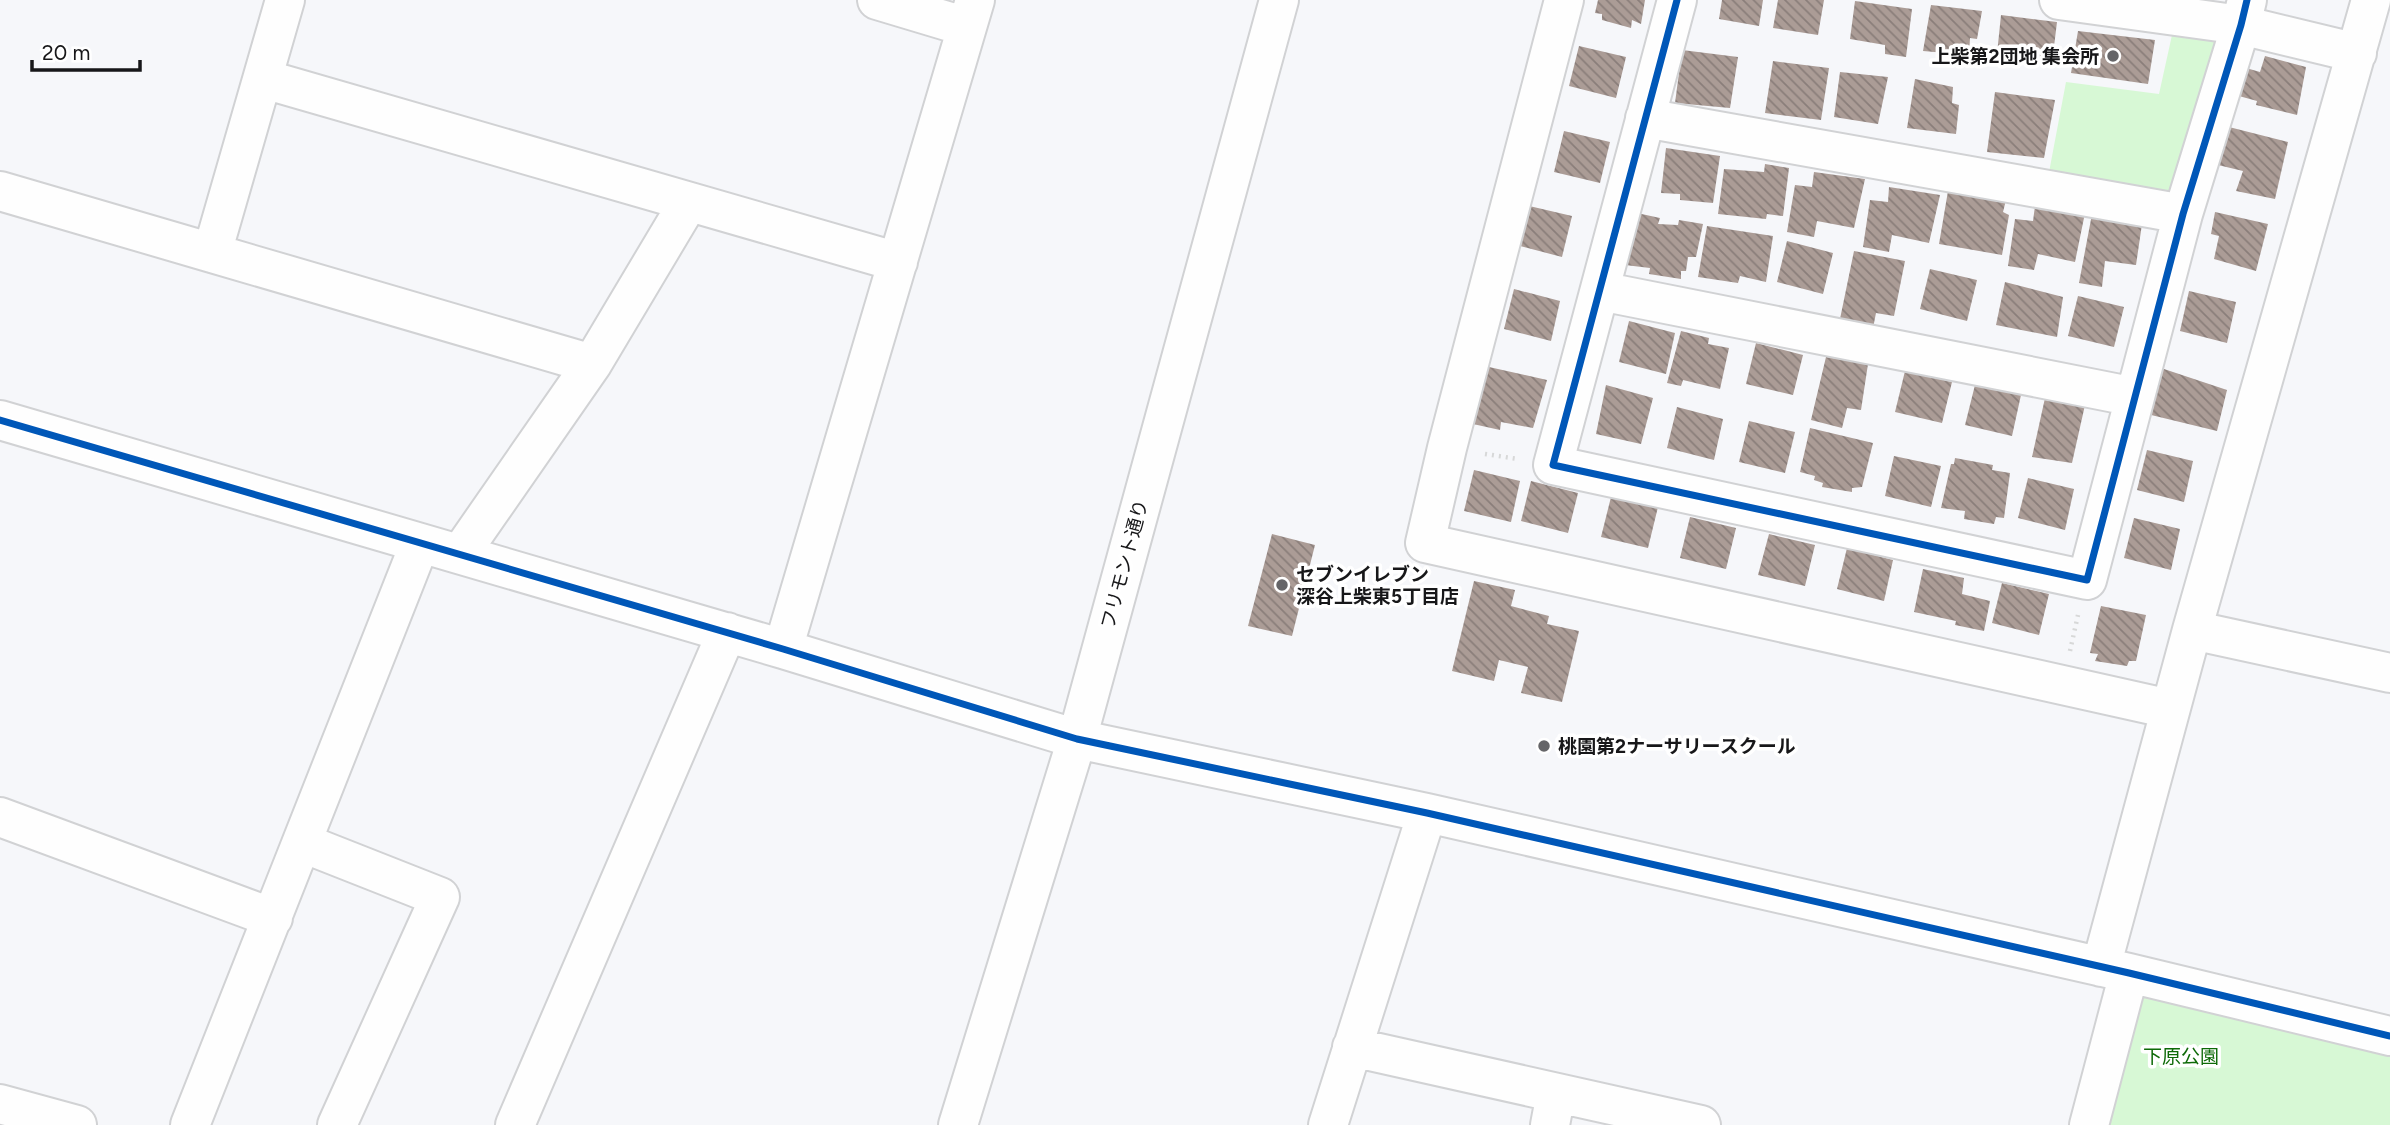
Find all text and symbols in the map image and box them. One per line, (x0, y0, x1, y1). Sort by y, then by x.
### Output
scale bar (32, 28, 140, 72)
text: 20 m (42, 40, 90, 65)
place label: 上柴第2団地 集会所 (1931, 45, 2099, 68)
marker: 上柴第2団地 集会所 (2105, 48, 2121, 64)
street label: フリモント通り (1096, 497, 1153, 631)
place label: セブンイレブン 深谷上柴東5丁目店 (1296, 563, 1459, 608)
marker: セブンイレブン 深谷上柴東5丁目店 (1274, 577, 1290, 593)
place label: 桃園第2ナーサリースクール (1558, 735, 1796, 758)
marker: 桃園第2ナーサリースクール (1536, 738, 1552, 754)
park label: 下原公園 (2143, 1045, 2219, 1068)

